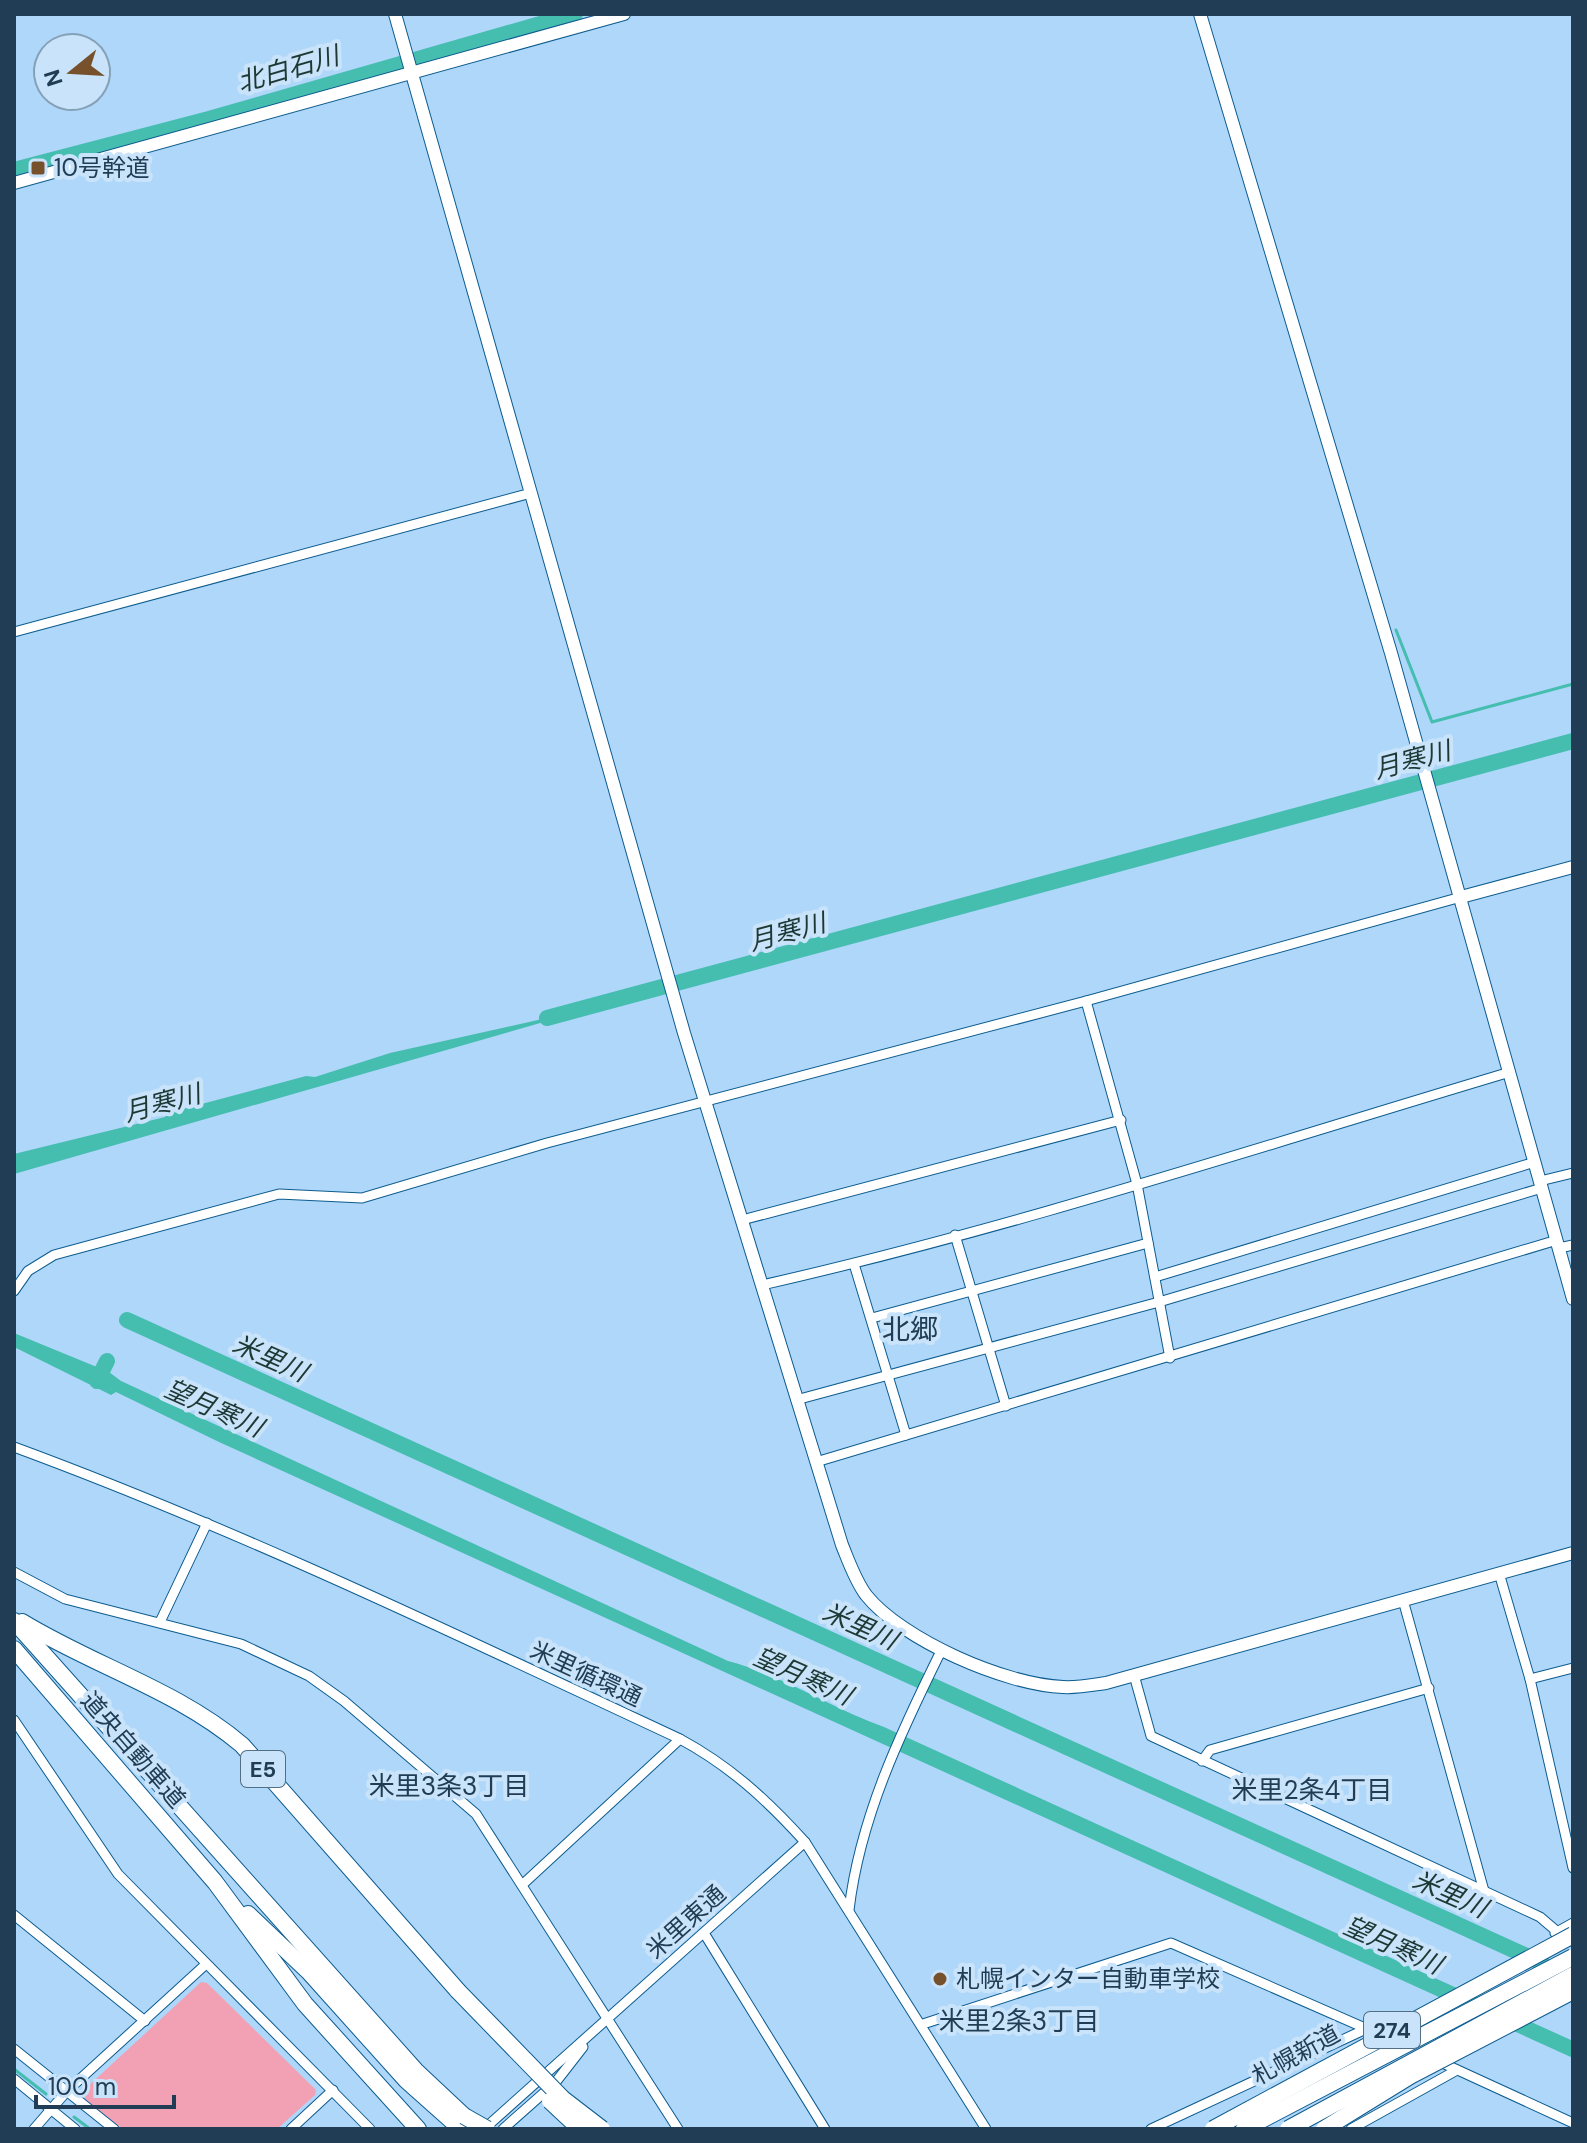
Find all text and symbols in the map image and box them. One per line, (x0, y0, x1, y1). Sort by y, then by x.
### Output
north arrow (32, 32, 112, 112)
water label: 北白石川 (233, 38, 346, 100)
text: N (37, 66, 70, 90)
place label: 10号幹道 (54, 152, 150, 183)
marker: 10号幹道 (29, 159, 47, 177)
water label: 月寒川 (1370, 733, 1457, 787)
water label: 月寒川 (745, 905, 832, 959)
water label: 月寒川 (120, 1076, 207, 1130)
district label: 北郷 (882, 1311, 938, 1348)
water label: 米里川 (227, 1327, 315, 1391)
water label: 望月寒川 (160, 1371, 271, 1446)
water label: 米里川 (817, 1595, 905, 1659)
street label: 米里循環通 (525, 1634, 647, 1713)
water label: 望月寒川 (749, 1639, 860, 1714)
street label: 道央自動車道 (74, 1685, 192, 1814)
road number: E5 (241, 1751, 285, 1787)
district label: 米里3条3丁目 (369, 1769, 529, 1803)
district label: 米里2条4丁目 (1232, 1773, 1392, 1807)
water label: 米里川 (1407, 1863, 1495, 1927)
street label: 米里東通 (640, 1878, 732, 1965)
water label: 望月寒川 (1339, 1908, 1450, 1983)
place label: 札幌インター自動車学校 (956, 1963, 1220, 1994)
marker: 札幌インター自動車学校 (931, 1970, 949, 1988)
district label: 米里2条3丁目 (939, 2004, 1099, 2038)
road number: 274 (1364, 2012, 1420, 2048)
street label: 札幌新道 (1246, 2018, 1345, 2091)
scale bar (36, 2059, 174, 2109)
text: 100 m (48, 2071, 116, 2102)

